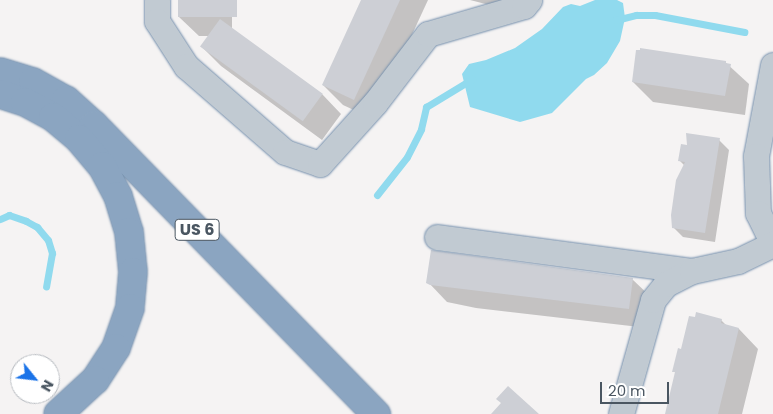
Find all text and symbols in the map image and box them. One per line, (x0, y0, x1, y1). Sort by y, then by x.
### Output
road number: US 6 (174, 216, 220, 244)
north arrow (10, 354, 60, 404)
scale bar (603, 372, 672, 404)
text: N (36, 376, 59, 395)
text: 20 m (608, 380, 646, 401)

